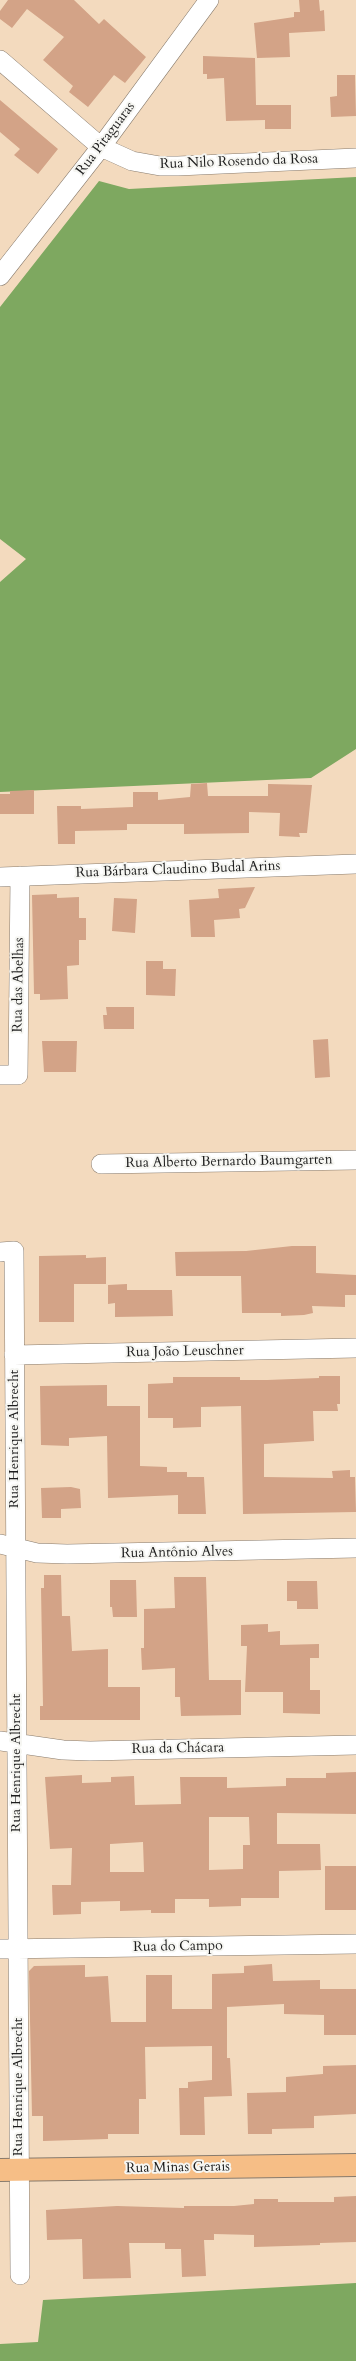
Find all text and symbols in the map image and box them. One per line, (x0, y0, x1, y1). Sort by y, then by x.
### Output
street label: Rua Pitaguaras (73, 99, 139, 179)
street label: Rua Nilo Rosendo da Rosa (160, 151, 318, 173)
street label: Rua Bárbara Claudino Budal Arins (75, 858, 281, 882)
street label: Rua das Abelhas (10, 937, 28, 1033)
street label: Rua Alberto Bernardo Baumgarten (125, 1152, 333, 1172)
street label: Rua João Leuschner (126, 1343, 244, 1361)
street label: Rua Henrique Albrecht (7, 1370, 23, 1508)
street label: Rua Antônio Alves (121, 1544, 233, 1562)
street label: Rua Henrique Albrecht (9, 1694, 25, 1832)
street label: Rua da Chácara (132, 1740, 224, 1758)
street label: Rua do Campo (133, 1938, 223, 1956)
street label: Rua Henrique Albrecht (11, 2018, 27, 2156)
street label: Rua Minas Gerais (126, 2159, 230, 2177)

